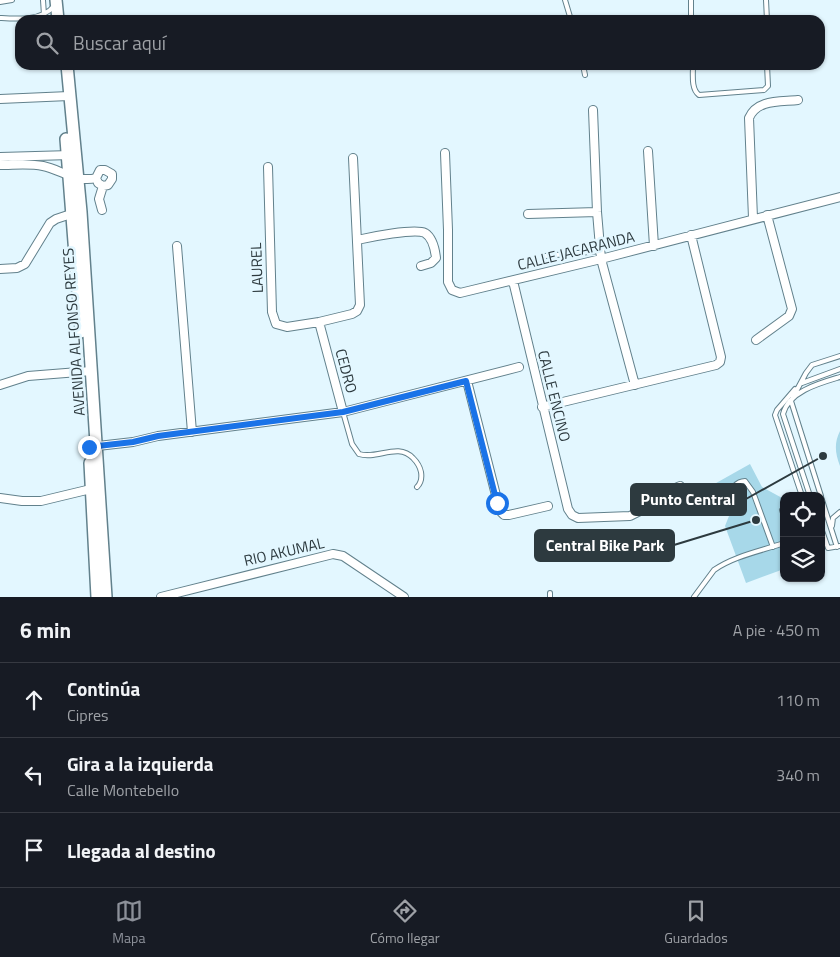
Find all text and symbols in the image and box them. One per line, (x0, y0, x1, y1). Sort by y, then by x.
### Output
search box (15, 15, 825, 70)
text: Buscar aquí (73, 28, 166, 57)
icon: search (33, 29, 61, 57)
street label: CALLE JACARANDA (515, 225, 637, 276)
street label: LAUREL (244, 242, 269, 294)
street label: AVENIDA ALFONSO REYES (56, 247, 91, 417)
street label: CEDRO (330, 346, 363, 396)
street label: CALLE ENCINO (532, 348, 577, 444)
route end (78, 436, 101, 459)
callout: Punto Central (631, 484, 746, 515)
text: Punto Central (641, 487, 735, 511)
route start (486, 492, 509, 515)
map controls (780, 492, 825, 582)
button: locate (780, 492, 825, 537)
callout: Central Bike Park (535, 530, 674, 561)
street label: RIO AKUMAL (241, 531, 326, 572)
text: Central Bike Park (546, 533, 665, 557)
button: layers (780, 537, 825, 582)
text: 6 min (20, 614, 71, 646)
text: A pie · 450 m (733, 618, 820, 642)
text: Continúa (67, 674, 140, 703)
icon: ahead (20, 686, 48, 714)
text: 110 m (776, 688, 820, 712)
text: Cipres (67, 703, 109, 727)
text: Gira a la izquierda (67, 749, 214, 778)
icon: left (20, 761, 48, 789)
text: 340 m (776, 763, 820, 787)
text: Calle Montebello (67, 778, 179, 802)
icon: arrive (20, 836, 48, 864)
text: Llegada al destino (67, 836, 216, 865)
tab: Mapa (112, 897, 145, 948)
tab: Cómo llegar (370, 897, 440, 948)
tab: Guardados (664, 897, 728, 948)

